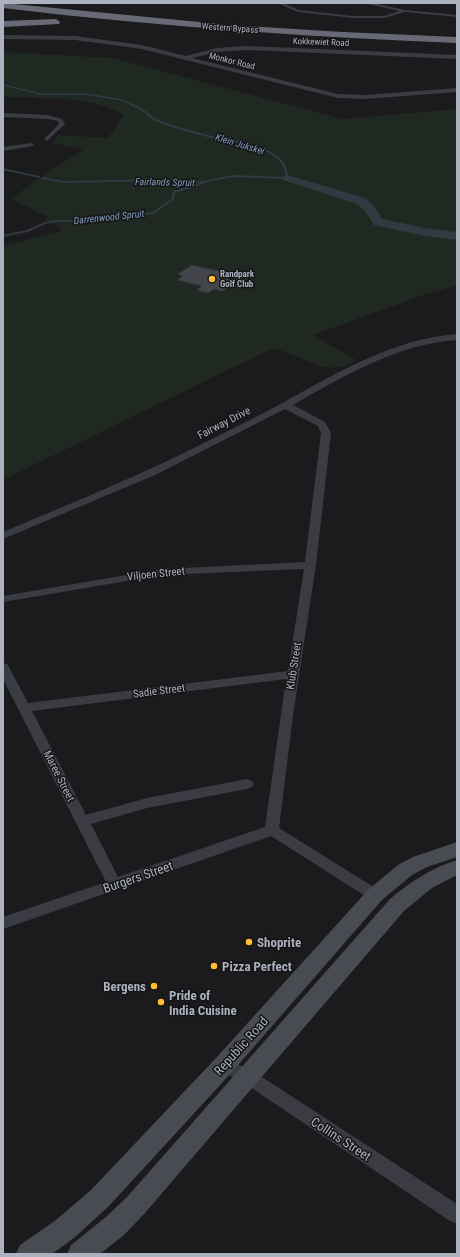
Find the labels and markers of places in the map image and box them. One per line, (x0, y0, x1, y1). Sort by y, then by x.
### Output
place label: Randpark Golf Club (220, 269, 255, 289)
marker: Randpark Golf Club (207, 274, 217, 284)
place label: Shoprite (257, 935, 301, 950)
marker: Shoprite (244, 937, 254, 947)
place label: Pizza Perfect (222, 959, 292, 974)
marker: Pizza Perfect (209, 961, 219, 971)
place label: Bergens (103, 979, 146, 994)
marker: Bergens (149, 981, 159, 991)
place label: Pride of India Cuisine (169, 988, 237, 1018)
marker: Pride of India Cuisine (156, 997, 166, 1007)

